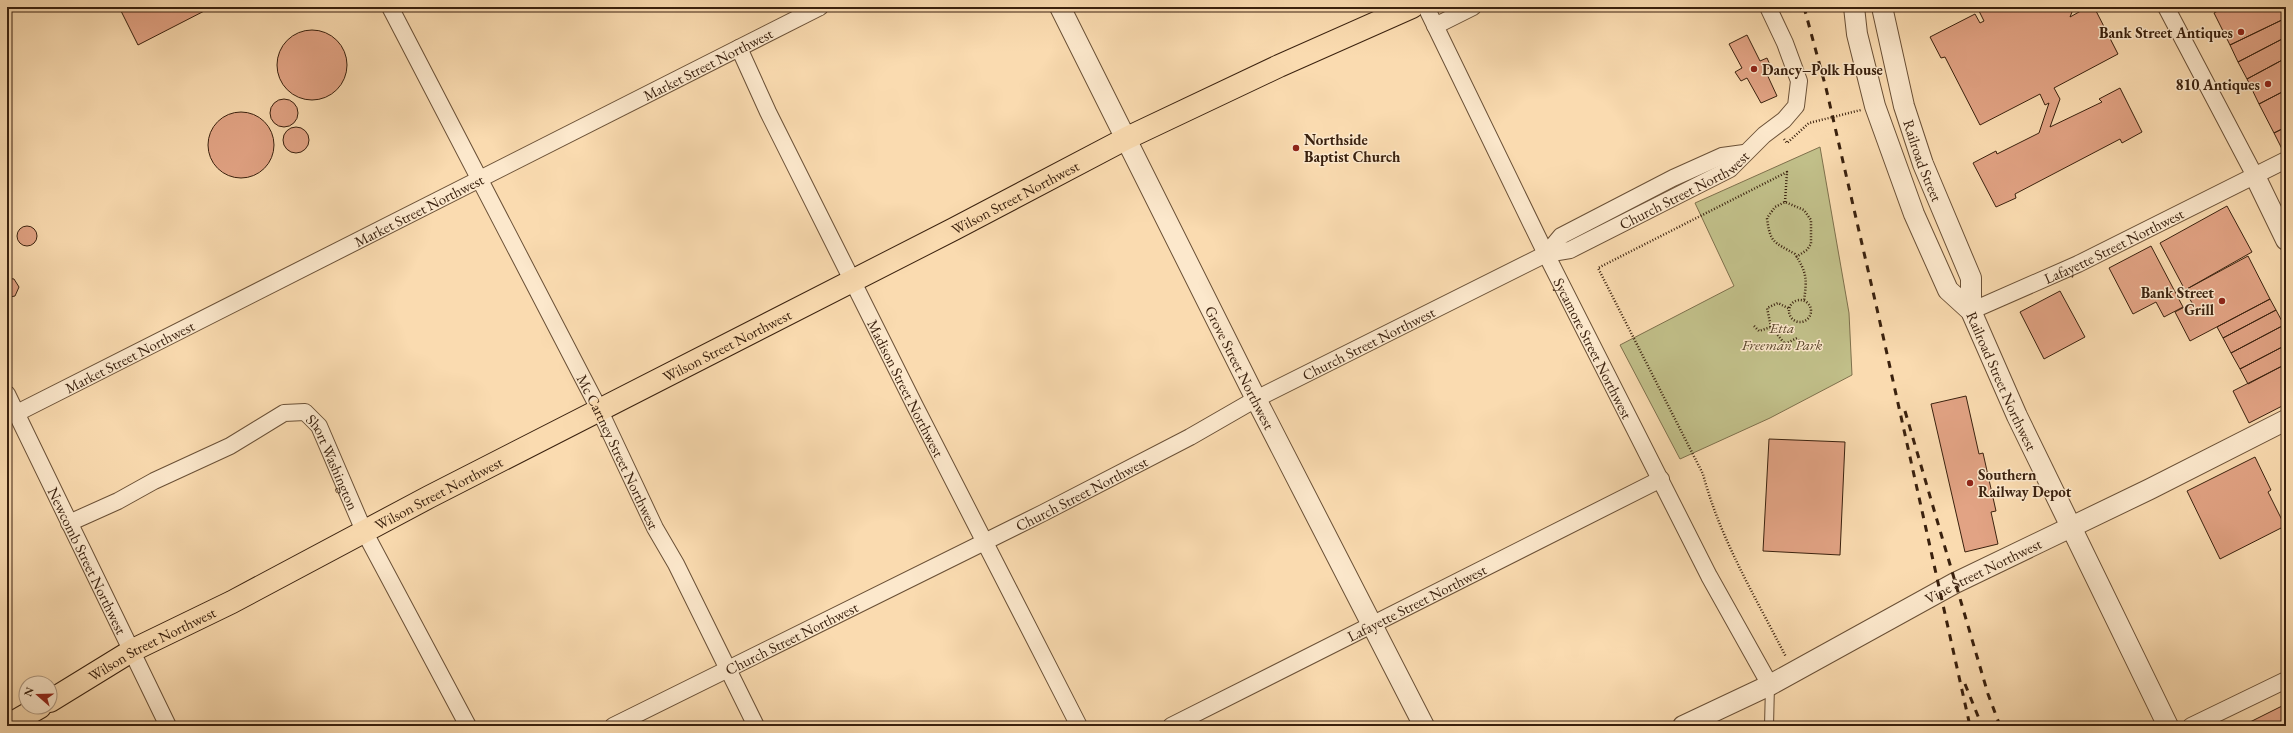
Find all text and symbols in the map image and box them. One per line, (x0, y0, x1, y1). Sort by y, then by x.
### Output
street label: Market Street Northwest (640, 23, 776, 104)
place label: Bank Street Antiques (2099, 23, 2233, 42)
marker: Bank Street Antiques (2236, 27, 2246, 37)
place label: Dancy–Polk House (1762, 60, 1883, 79)
marker: Dancy–Polk House (1749, 64, 1759, 74)
place label: 810 Antiques (2176, 75, 2260, 94)
marker: 810 Antiques (2263, 79, 2273, 89)
street label: Railroad Street (1900, 117, 1947, 204)
place label: Northside Baptist Church (1304, 130, 1401, 166)
marker: Northside Baptist Church (1291, 143, 1301, 153)
street label: Church Street Northwest (1616, 146, 1753, 233)
street label: Wilson Street Northwest (948, 155, 1082, 238)
street label: Market Street Northwest (351, 169, 487, 251)
street label: Lafayette Street Northwest (2041, 203, 2187, 287)
street label: Sycamore Street Northwest (1550, 274, 1637, 422)
place label: Bank Street Grill (2141, 283, 2215, 319)
marker: Bank Street Grill (2217, 296, 2227, 306)
street label: Grove Street Northwest (1201, 302, 1280, 433)
street label: Church Street Northwest (1299, 302, 1438, 384)
street label: Wilson Street Northwest (659, 304, 794, 386)
street label: Railroad Street Northwest (1963, 308, 2042, 454)
street label: Market Street Northwest (62, 315, 198, 397)
street label: Madison Street Northwest (864, 316, 949, 460)
park label: Etta Freeman Park (1741, 318, 1823, 354)
street label: Mc Cartney Street Northwest (573, 371, 664, 533)
street label: Short Washington (303, 410, 363, 513)
street label: Wilson Street Northwest (371, 451, 506, 534)
street label: Church Street Northwest (1012, 451, 1151, 535)
place label: Southern Railway Depot (1978, 465, 2072, 501)
marker: Southern Railway Depot (1965, 478, 1975, 488)
street label: Newcomb Street Northwest (44, 484, 132, 637)
street label: Vine Street Northwest (1921, 533, 2045, 607)
street label: Lafayette Street Northwest (1344, 559, 1489, 645)
street label: Church Street Northwest (722, 597, 861, 679)
street label: Wilson Street Northwest (84, 602, 219, 685)
north arrow (18, 675, 58, 715)
text: N (21, 685, 37, 698)

